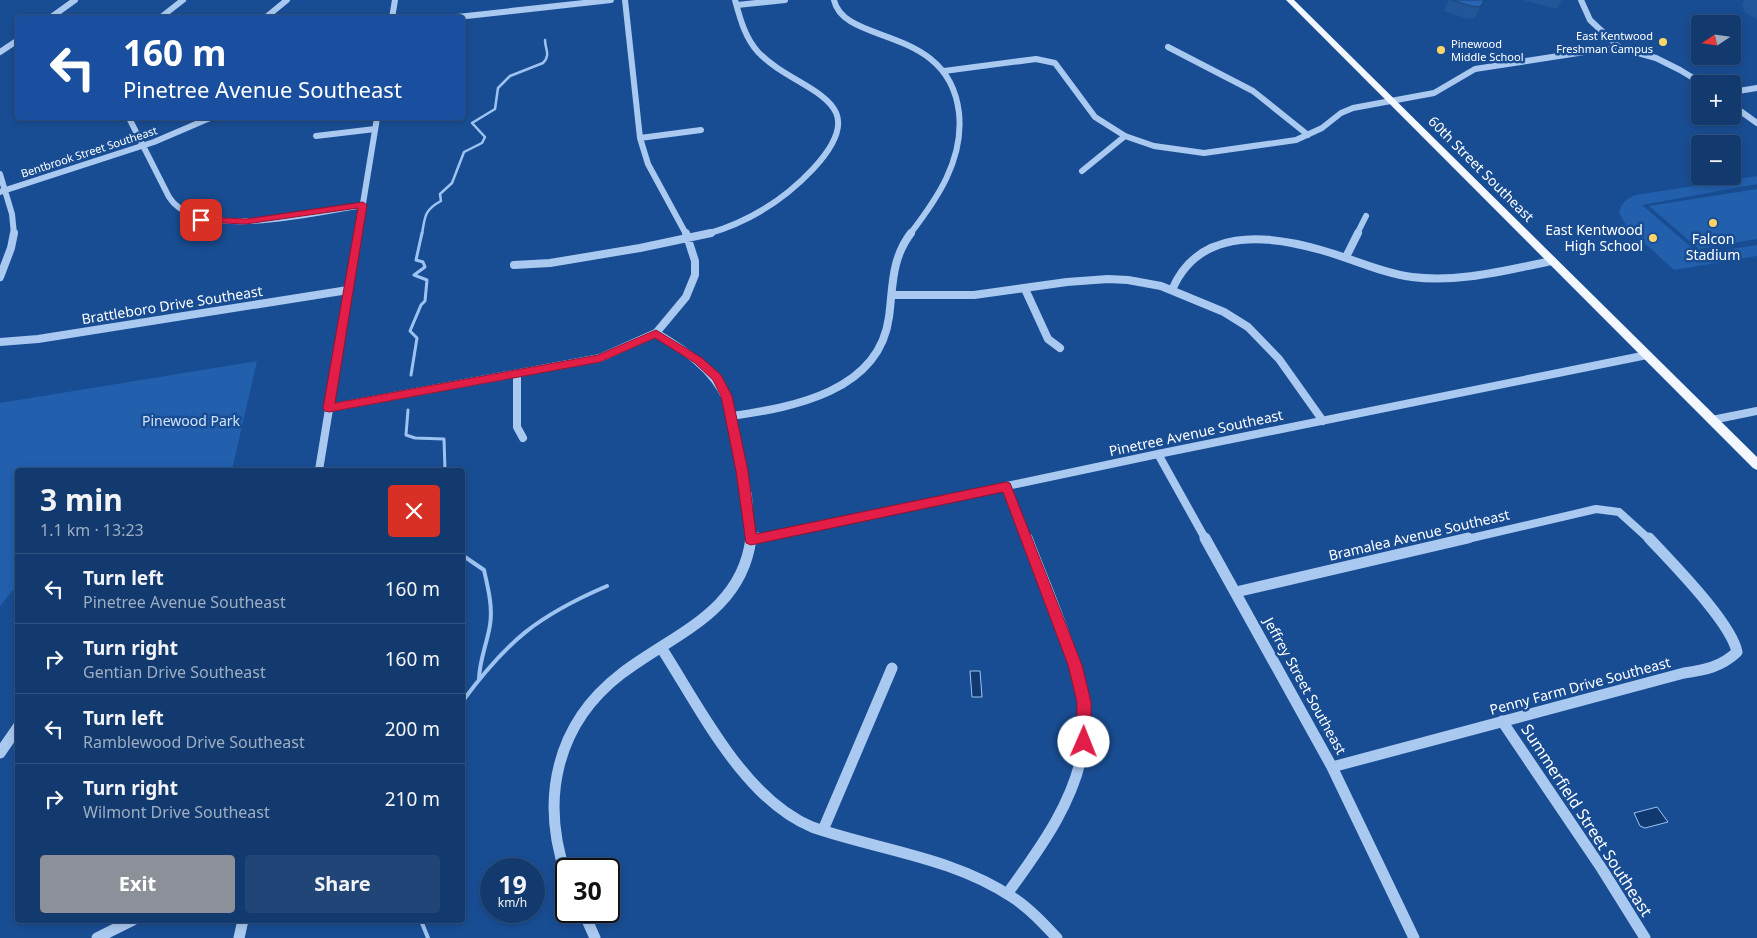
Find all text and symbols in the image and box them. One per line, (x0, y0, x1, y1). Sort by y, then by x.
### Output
north arrow (1691, 15, 1741, 65)
map controls (1691, 15, 1741, 185)
place label: East Kentwood Freshman Campus (1556, 28, 1653, 56)
text: 160 m (123, 29, 226, 76)
icon: left (40, 35, 105, 100)
place label: Pinewood Middle School (1451, 36, 1524, 64)
marker: East Kentwood Freshman Campus (1657, 36, 1669, 48)
marker: Pinewood Middle School (1435, 44, 1447, 56)
text: Pinetree Avenue Southeast (123, 74, 402, 104)
button: + (1691, 75, 1741, 125)
street label: 60th Street Southeast (1424, 112, 1538, 226)
street label: Bentbrook Street Southeast (19, 122, 159, 181)
button: − (1691, 135, 1741, 185)
pin (180, 199, 222, 241)
icon: arrive (187, 206, 215, 234)
marker: Falcon Stadium (1707, 217, 1719, 229)
place label: East Kentwood High School (1545, 220, 1643, 255)
place label: Falcon Stadium (1686, 229, 1740, 264)
marker: East Kentwood High School (1647, 232, 1659, 244)
street label: Brattleboro Drive Southeast (80, 281, 264, 328)
street label: Pinetree Avenue Southeast (1107, 405, 1285, 460)
park label: Pinewood Park (142, 411, 241, 430)
text: 3 min (40, 479, 123, 520)
button: close (388, 485, 440, 537)
street label: Bramalea Avenue Southeast (1327, 504, 1511, 565)
text: 1.1 km · 13:23 (40, 519, 144, 541)
text: Turn left (83, 565, 164, 591)
icon: left (40, 575, 68, 603)
text: 160 m (385, 576, 440, 602)
text: Pinetree Avenue Southeast (83, 591, 286, 613)
street label: Jeffrey Street Southeast (1259, 612, 1351, 758)
text: Turn right (83, 635, 178, 661)
icon: right (40, 645, 68, 673)
text: 160 m (385, 646, 440, 672)
street label: Penny Farm Drive Southeast (1487, 652, 1672, 719)
text: Gentian Drive Southeast (83, 661, 266, 683)
text: Turn left (83, 705, 164, 731)
icon: left (40, 715, 68, 743)
position arrow (1057, 715, 1109, 767)
text: 200 m (385, 716, 440, 742)
street label: Summerfield Street Southeast (1516, 720, 1658, 921)
text: Ramblewood Drive Southeast (83, 731, 305, 753)
text: Turn right (83, 775, 178, 801)
icon: right (40, 785, 68, 813)
text: 210 m (385, 786, 440, 812)
text: Wilmont Drive Southeast (83, 801, 270, 823)
button: Exit (40, 855, 235, 913)
button: Share (245, 855, 440, 913)
speed limit sign: 30 (555, 858, 620, 923)
text: 19 (498, 867, 527, 901)
text: km/h (498, 894, 527, 911)

